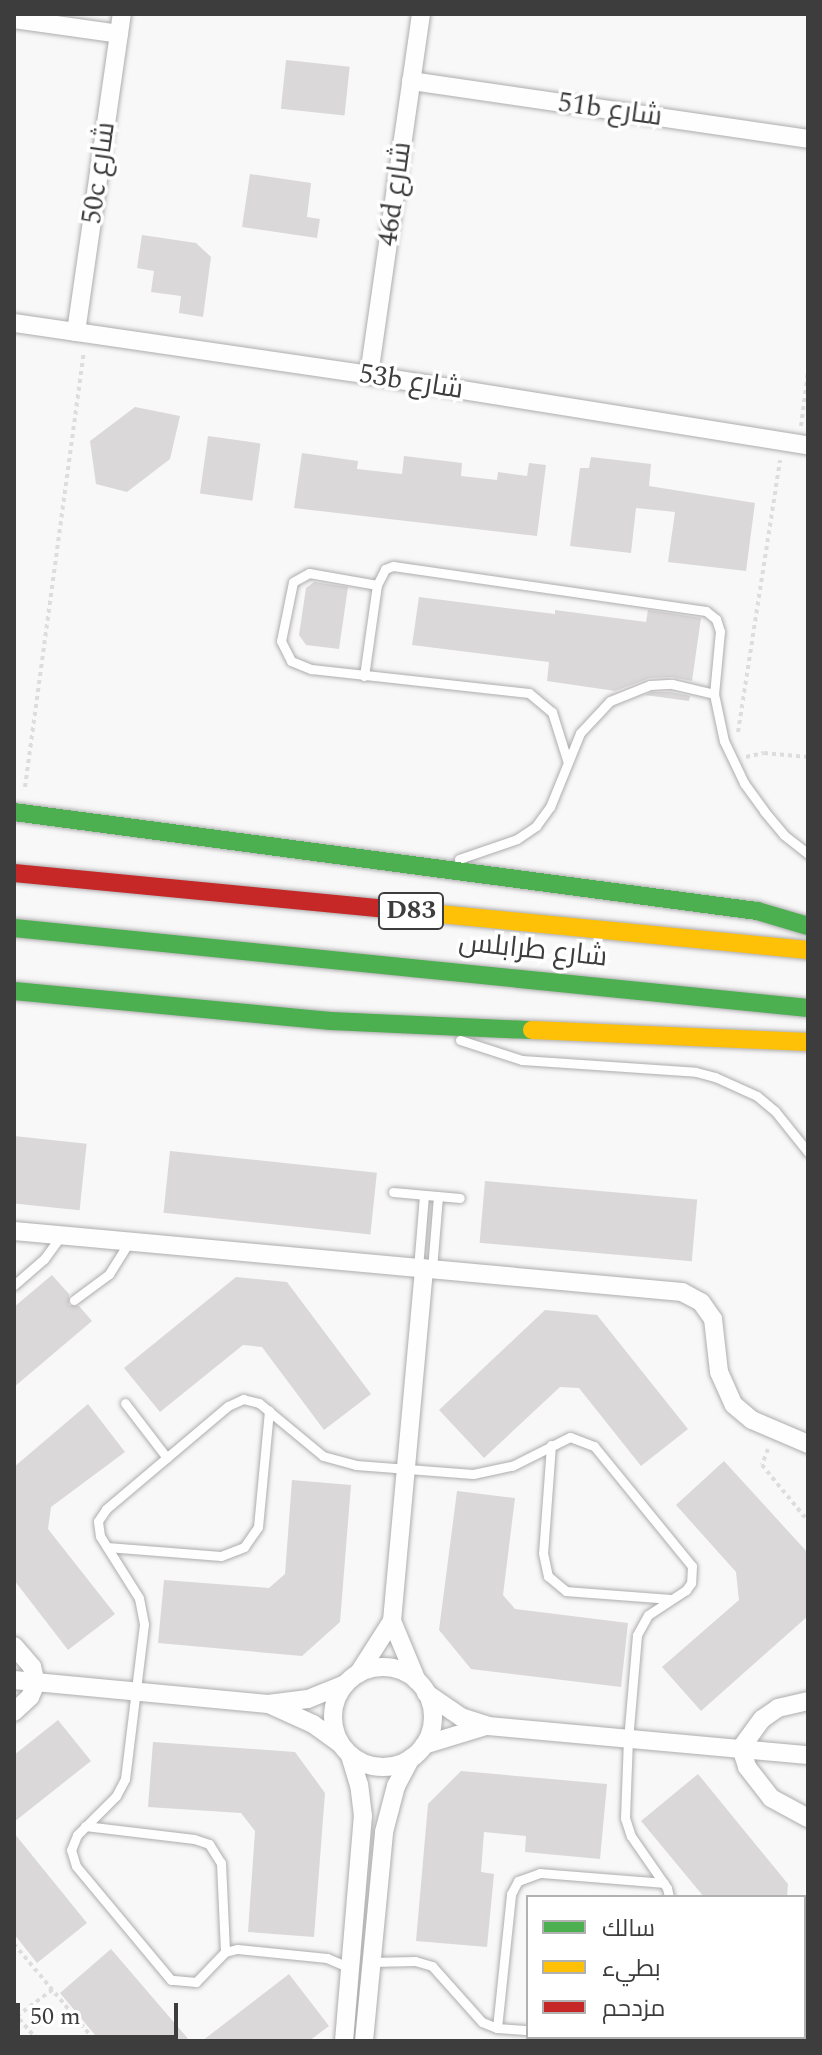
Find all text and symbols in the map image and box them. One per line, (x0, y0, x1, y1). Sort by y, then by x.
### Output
street label: 51b شارع (556, 86, 664, 134)
street label: 50c شارع (75, 120, 123, 226)
street label: 46d شارع (371, 140, 419, 248)
street label: 53b شارع (357, 357, 465, 407)
road number: D83 (377, 889, 445, 933)
street label: شارع طرابلس (457, 926, 609, 974)
legend (526, 1895, 806, 2039)
text: سالك (602, 1911, 655, 1947)
text: بطيء (602, 1951, 661, 1987)
scale bar (20, 1987, 182, 2037)
text: مزدحم (602, 1991, 665, 2027)
text: 50 m (30, 1999, 81, 2035)

